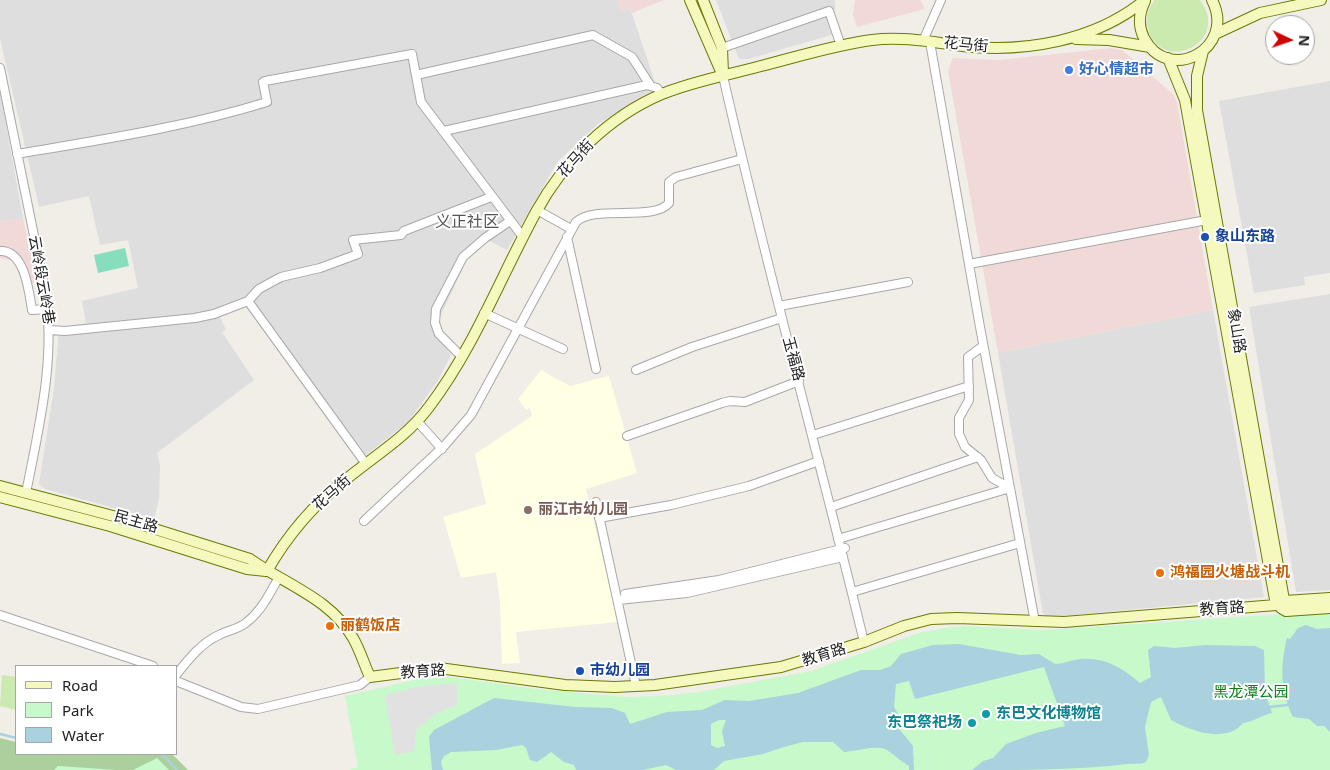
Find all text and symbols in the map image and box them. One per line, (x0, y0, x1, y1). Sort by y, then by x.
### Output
north arrow (1265, 15, 1315, 65)
street label: 花马街 (943, 34, 989, 56)
text: N (1295, 35, 1314, 47)
place label: 好心情超市 (1079, 61, 1154, 79)
marker: 好心情超市 (1063, 64, 1075, 76)
street label: 花马街 (554, 136, 598, 182)
district label: 义正社区 (435, 212, 499, 232)
place label: 象山东路 (1215, 228, 1275, 246)
marker: 象山东路 (1199, 231, 1211, 243)
street label: 云岭段云岭巷 (24, 234, 58, 326)
street label: 象山路 (1223, 307, 1249, 355)
street label: 玉福路 (778, 335, 808, 383)
street label: 花马街 (309, 471, 355, 515)
place label: 丽江市幼儿园 (538, 501, 628, 519)
marker: 丽江市幼儿园 (522, 504, 534, 516)
street label: 民主路 (112, 507, 160, 537)
place label: 鸿福园火塘战斗机 (1170, 564, 1290, 582)
marker: 鸿福园火塘战斗机 (1154, 567, 1166, 579)
street label: 教育路 (1199, 598, 1245, 620)
place label: 丽鹤饭店 (340, 617, 400, 635)
marker: 丽鹤饭店 (324, 620, 336, 632)
street label: 教育路 (800, 640, 848, 670)
street label: 教育路 (400, 661, 446, 683)
place label: 市幼儿园 (590, 662, 650, 680)
legend (15, 665, 178, 755)
marker: 市幼儿园 (574, 665, 586, 677)
text: Road (62, 675, 98, 695)
park label: 黑龙潭公园 (1214, 684, 1288, 702)
text: Park (62, 700, 94, 720)
place label: 东巴文化博物馆 (996, 705, 1101, 723)
marker: 东巴文化博物馆 (980, 708, 992, 720)
place label: 东巴祭祀场 (887, 714, 962, 732)
marker: 东巴祭祀场 (966, 717, 978, 729)
text: Water (62, 725, 104, 745)

